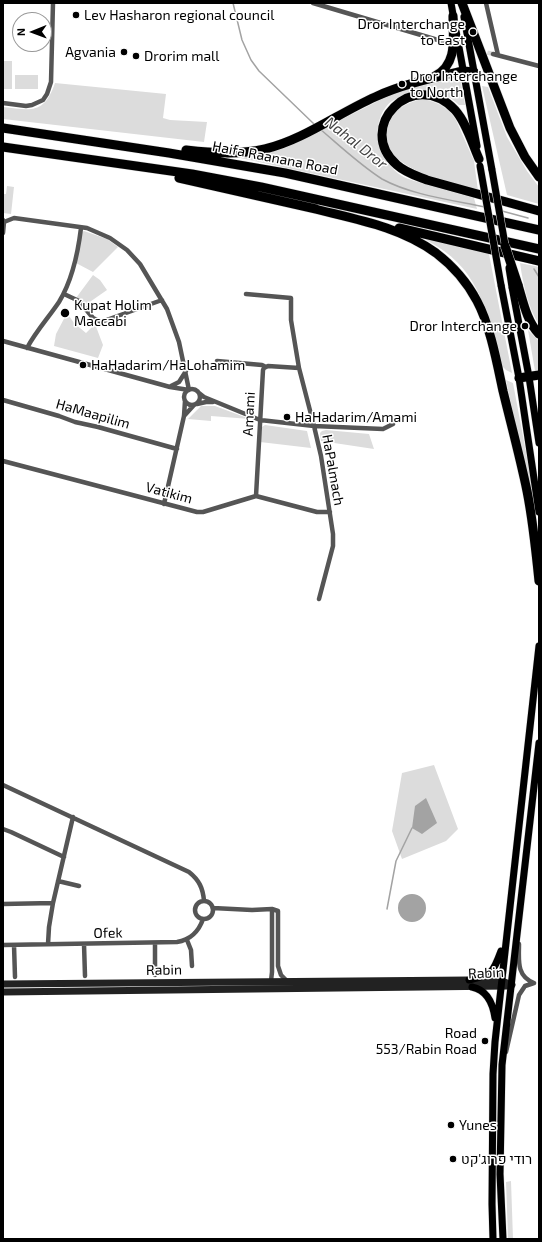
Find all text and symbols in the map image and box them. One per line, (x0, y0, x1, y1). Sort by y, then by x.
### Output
place label: Lev Hasharon regional council (84, 7, 274, 23)
marker: Lev Hasharon regional council (71, 10, 81, 20)
north arrow (12, 12, 52, 52)
place label: Dror Interchange to East (357, 16, 465, 48)
marker: Dror Interchange to East (468, 27, 478, 37)
text: N (14, 28, 27, 36)
place label: Agvania (65, 44, 116, 60)
marker: Agvania (119, 47, 129, 57)
place label: Drorim mall (144, 48, 219, 64)
marker: Drorim mall (131, 51, 141, 61)
place label: Dror Interchange to North (410, 68, 518, 100)
marker: Dror Interchange to North (397, 79, 407, 89)
water label: Nahal Dror (321, 113, 391, 173)
street label: Haifa Raanana Road (211, 138, 339, 178)
place label: Kupat Holim Maccabi (74, 297, 152, 330)
marker: Kupat Holim Maccabi (59, 307, 71, 319)
place label: Dror Interchange (409, 318, 517, 334)
marker: Dror Interchange (520, 321, 530, 331)
place label: HaHadarim/HaLohamim (91, 357, 245, 373)
marker: HaHadarim/HaLohamim (78, 360, 88, 370)
street label: Amami (239, 391, 259, 437)
street label: HaMaapilim (54, 395, 132, 433)
place label: HaHadarim/Amami (295, 409, 417, 425)
marker: HaHadarim/Amami (282, 412, 292, 422)
street label: HaPalmach (318, 433, 348, 507)
street label: Vatikim (144, 479, 194, 507)
street label: Ofek (93, 924, 123, 942)
street label: Rabin (146, 961, 182, 979)
street label: Rabin (468, 964, 504, 982)
place label: Road 553/Rabin Road (376, 1025, 477, 1058)
marker: Road 553/Rabin Road (480, 1036, 490, 1046)
place label: Yunes (459, 1117, 497, 1133)
marker: Yunes (446, 1120, 456, 1130)
place label: רודי פרוג'קט (461, 1151, 532, 1167)
marker: רודי פרוג'קט (448, 1154, 458, 1164)

